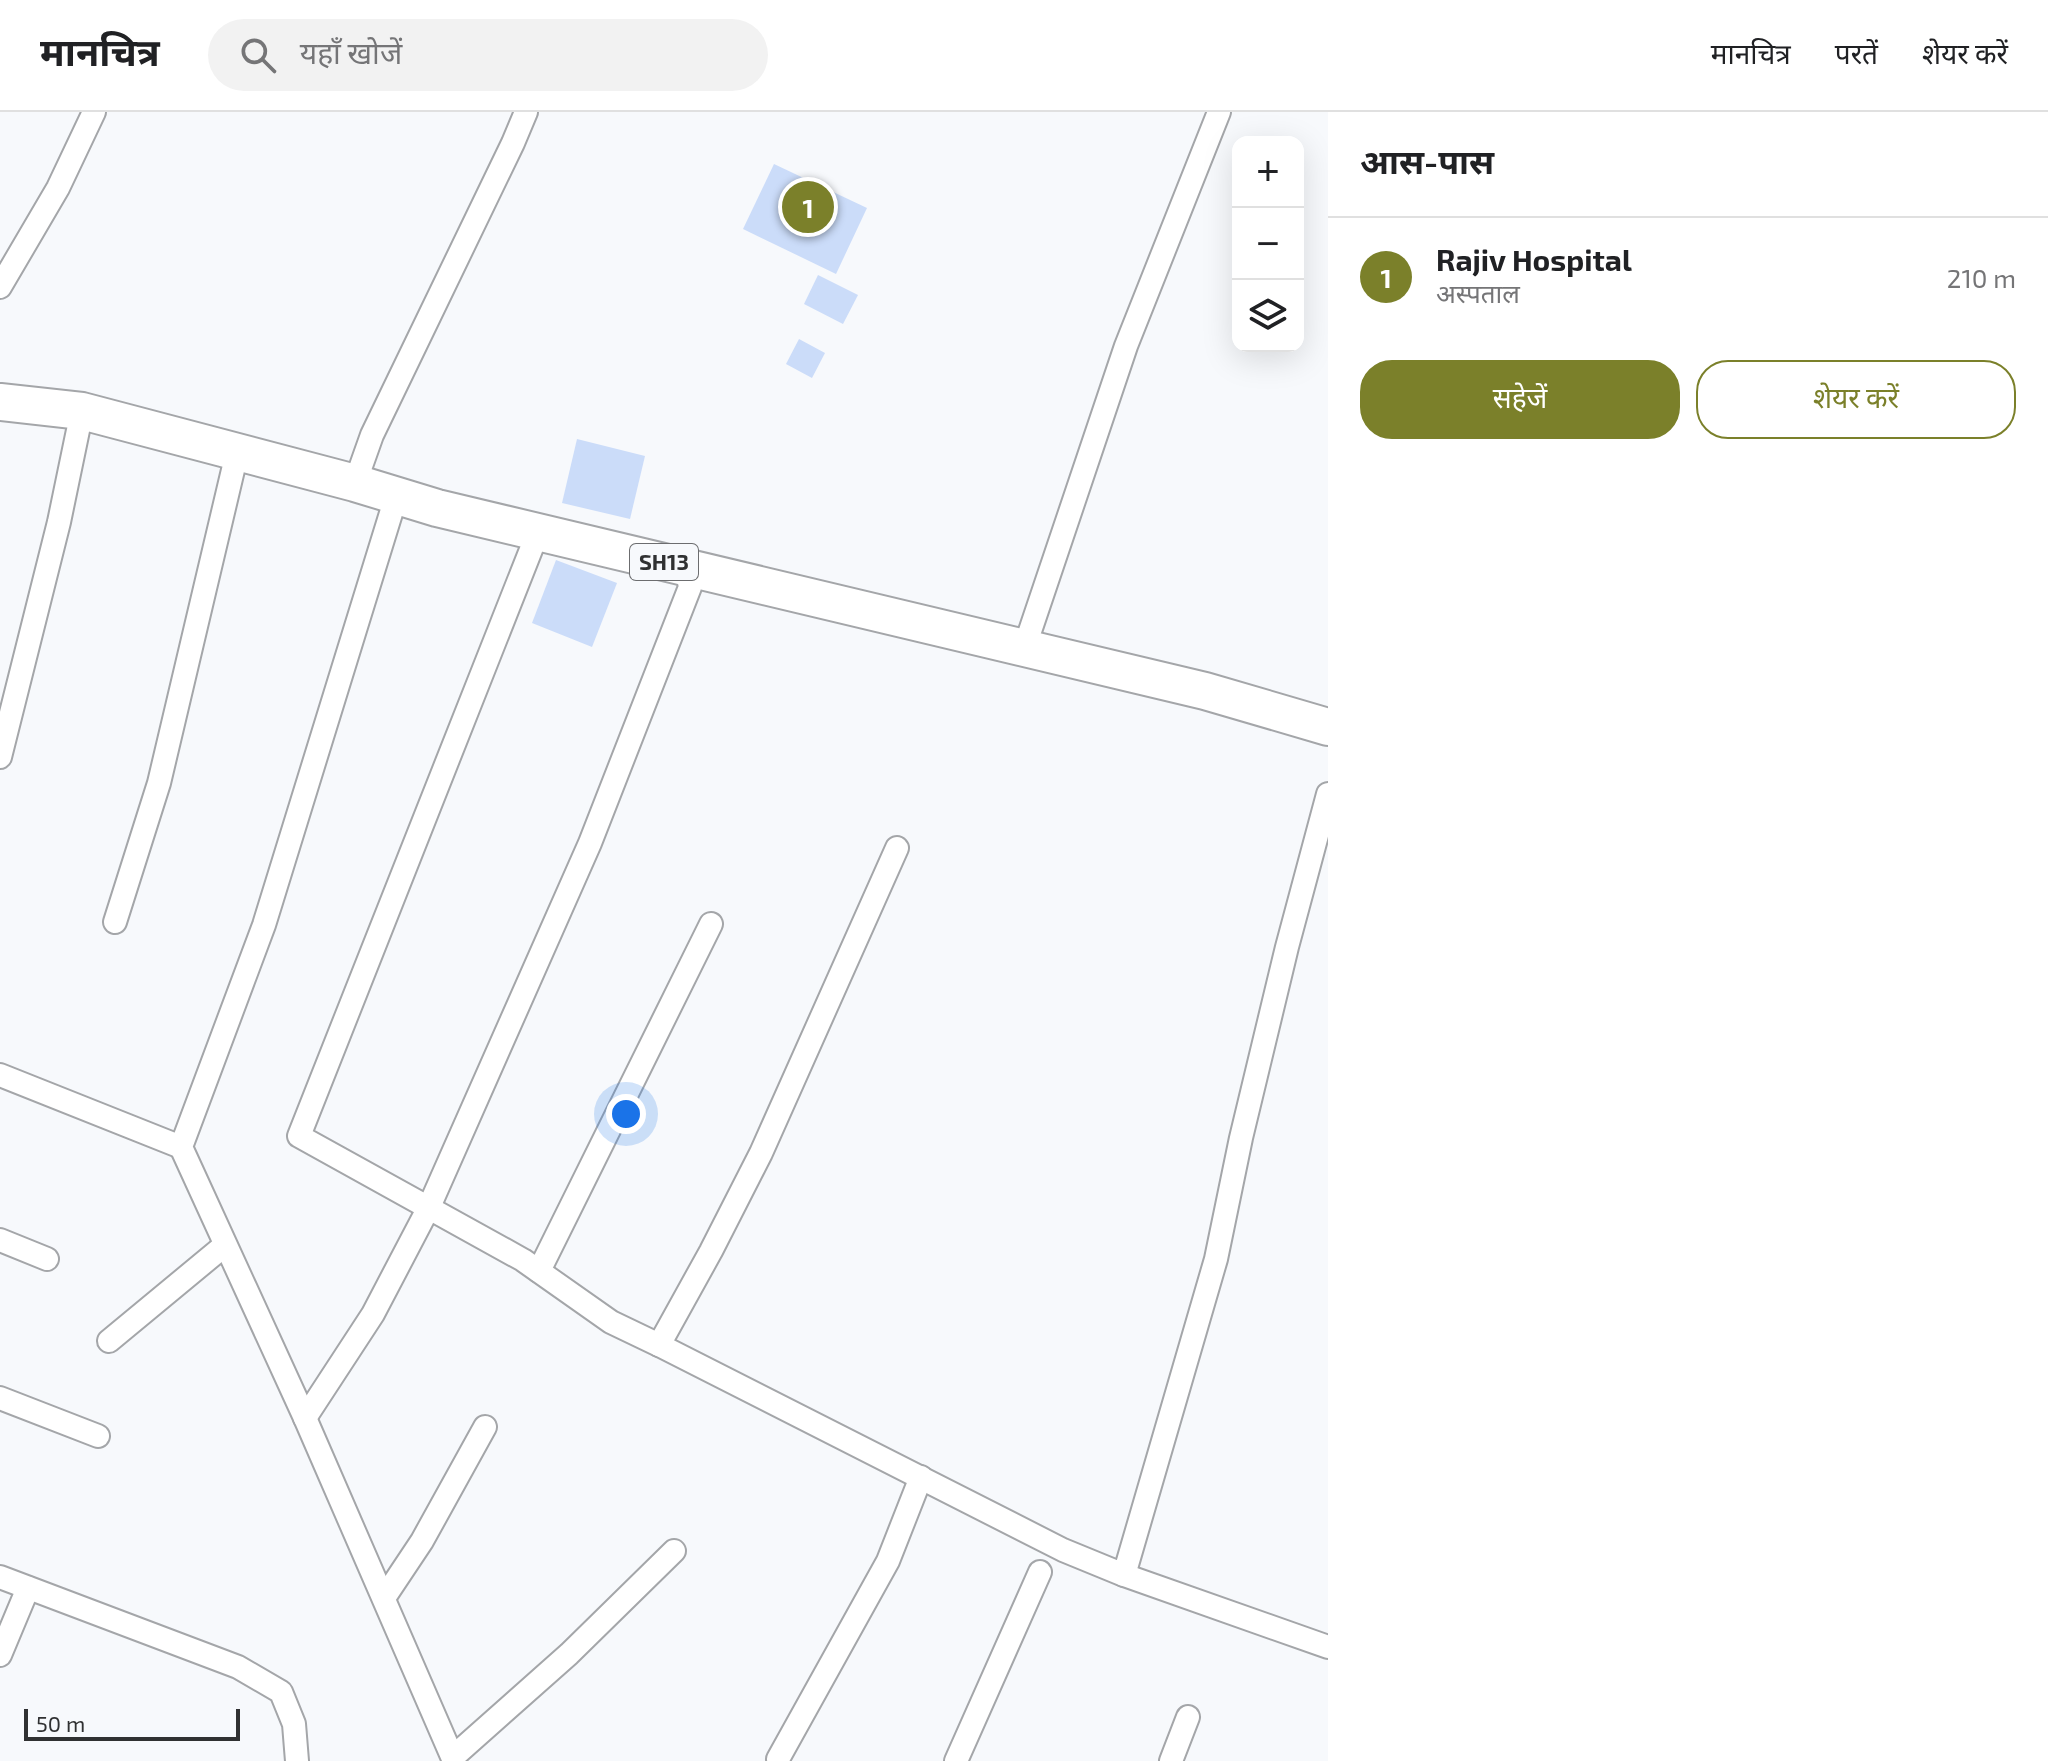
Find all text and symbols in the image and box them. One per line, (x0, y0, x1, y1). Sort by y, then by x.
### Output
search box (208, 19, 768, 91)
text: मानचित्र (40, 28, 160, 74)
icon: search (236, 33, 280, 77)
text: यहाँ खोजें (300, 34, 402, 70)
text: मानचित्र (1711, 36, 1791, 70)
text: परतें (1835, 36, 1878, 70)
text: शेयर करें (1922, 36, 2008, 70)
map controls (1232, 136, 1304, 352)
button: + (1232, 136, 1304, 208)
text: आस-पास (1360, 140, 1494, 181)
pin: 1 (782, 177, 834, 237)
button: − (1232, 208, 1304, 280)
text: Rajiv Hospital (1436, 241, 1632, 277)
text: 1 (1380, 262, 1392, 293)
text: 210 m (1947, 262, 2016, 293)
text: अस्पताल (1436, 277, 1520, 308)
button: layers (1232, 280, 1304, 352)
button: सहेजें (1360, 360, 1680, 439)
button: शेयर करें (1696, 360, 2016, 439)
road number: SH13 (630, 544, 698, 580)
your location (606, 1094, 646, 1134)
scale bar (24, 1705, 240, 1741)
text: 50 m (36, 1710, 85, 1736)

